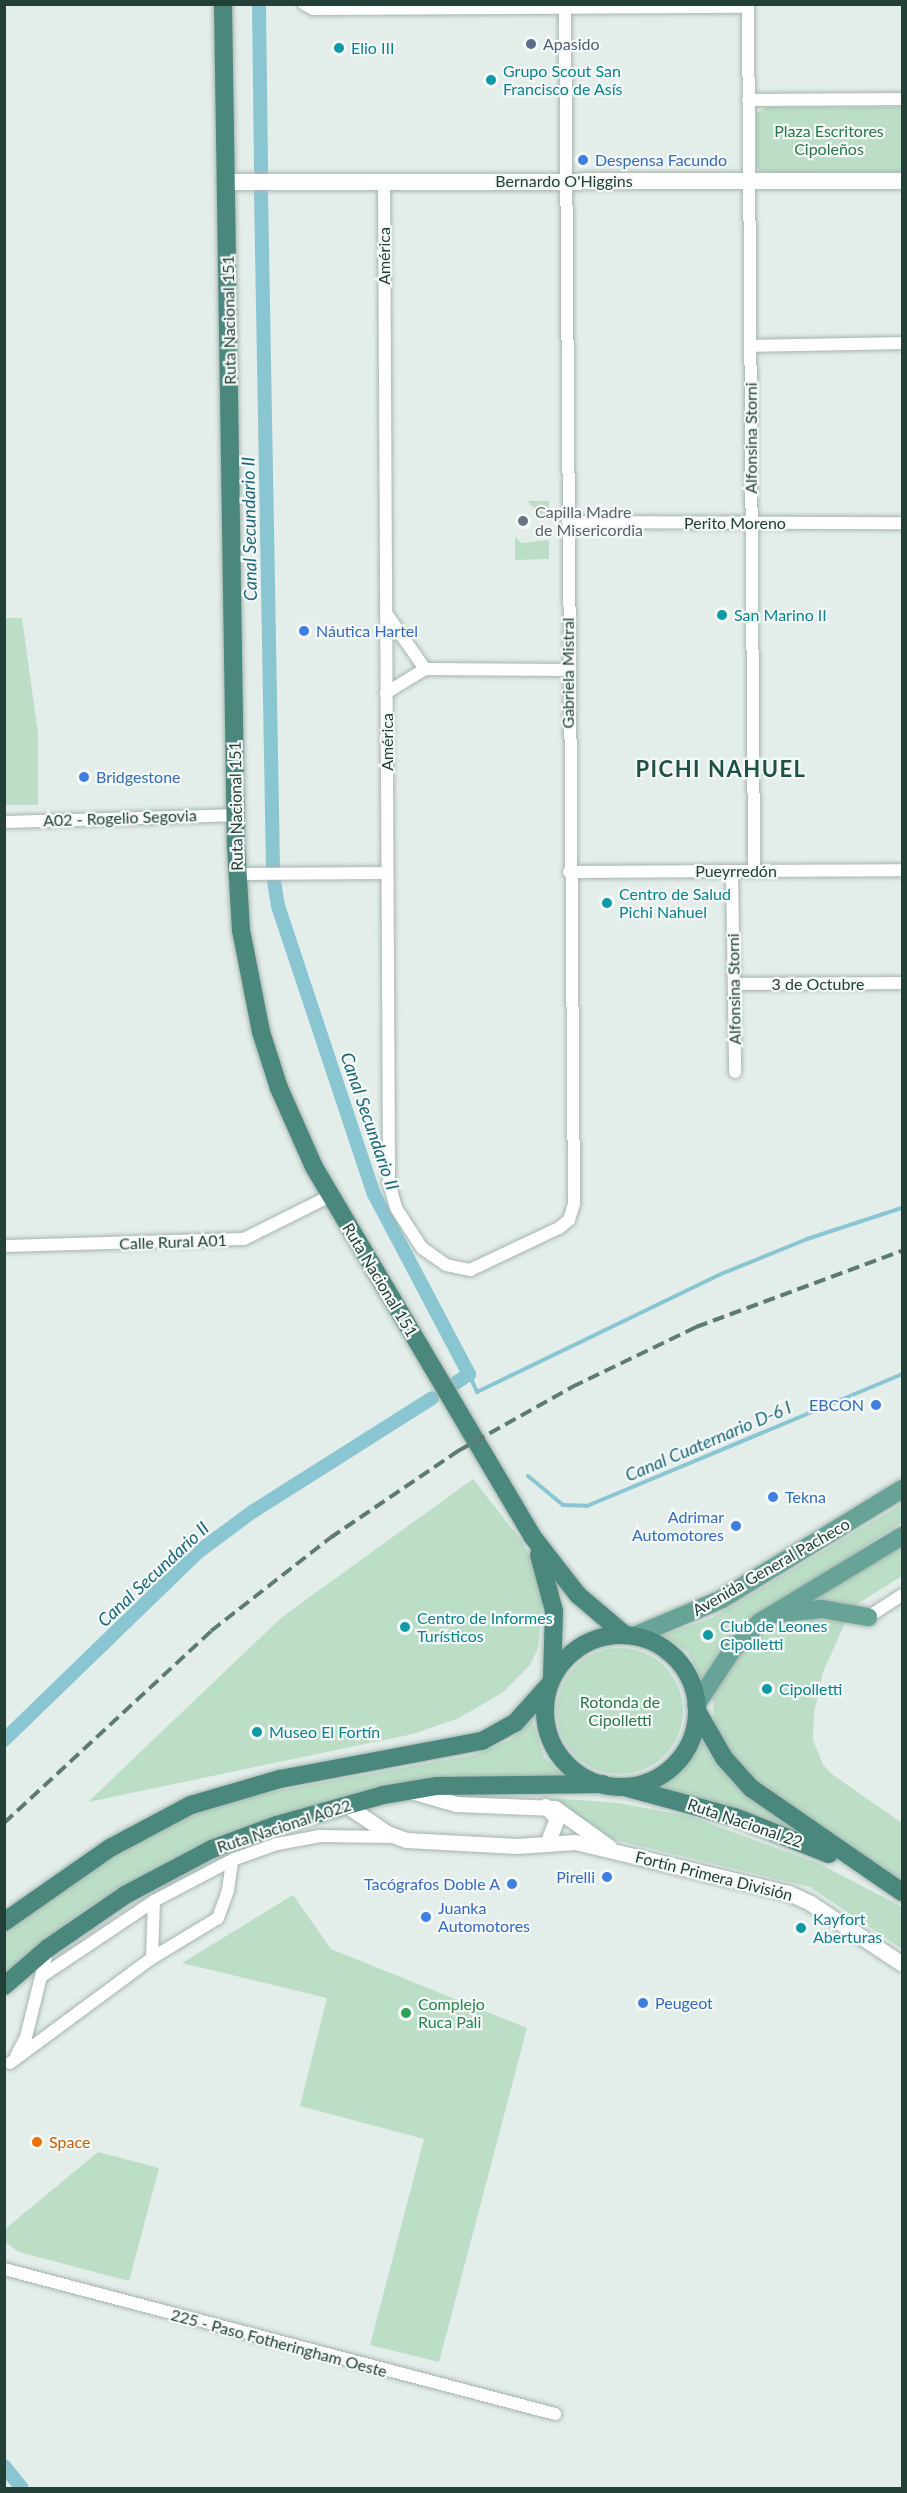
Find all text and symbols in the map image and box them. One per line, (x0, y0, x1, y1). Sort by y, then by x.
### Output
place label: Apasido (543, 34, 600, 54)
marker: Apasido (524, 37, 538, 51)
place label: Elio III (351, 38, 394, 58)
marker: Elio III (332, 41, 346, 55)
place label: Grupo Scout San Francisco de Asís (503, 61, 623, 99)
marker: Grupo Scout San Francisco de Asís (484, 73, 498, 87)
park label: Plaza Escritores Cipoleños (774, 121, 884, 159)
place label: Despensa Facundo (595, 150, 727, 170)
marker: Despensa Facundo (576, 153, 590, 167)
street label: Bernardo O'Higgins (495, 171, 633, 191)
street label: América (374, 227, 394, 285)
street label: Ruta Nacional 151 (218, 255, 240, 385)
street label: Alfonsina Storni (741, 382, 761, 494)
water label: Canal Secundario II (237, 457, 261, 601)
place label: Capilla Madre de Misericordia (535, 502, 643, 540)
street label: Perito Moreno (684, 513, 786, 533)
marker: Capilla Madre de Misericordia (516, 514, 530, 528)
place label: San Marino II (734, 605, 827, 625)
marker: San Marino II (715, 608, 729, 622)
street label: Gabriela Mistral (558, 617, 578, 729)
place label: Náutica Hartel (316, 621, 418, 641)
marker: Náutica Hartel (297, 624, 311, 638)
street label: América (377, 713, 397, 771)
street label: Ruta Nacional 151 (225, 741, 247, 871)
district label: PICHI NAHUEL (635, 756, 807, 782)
place label: Bridgestone (96, 767, 181, 787)
marker: Bridgestone (77, 770, 91, 784)
street label: A02 - Rogelio Segovia (43, 806, 197, 830)
street label: Pueyrredón (695, 861, 777, 881)
place label: Centro de Salud Pichi Nahuel (619, 884, 731, 922)
marker: Centro de Salud Pichi Nahuel (600, 896, 614, 910)
street label: Alfonsina Storni (723, 933, 745, 1045)
street label: 3 de Octubre (772, 974, 864, 994)
water label: Canal Secundario II (336, 1049, 404, 1193)
street label: Ruta Nacional 151 (338, 1220, 422, 1340)
street label: Calle Rural A01 (119, 1231, 227, 1253)
place label: EBCON (809, 1395, 864, 1415)
water label: Canal Cuaternario D-6 I (622, 1396, 794, 1486)
marker: EBCON (869, 1398, 883, 1412)
place label: Tekna (785, 1487, 826, 1507)
marker: Tekna (766, 1490, 780, 1504)
place label: Adrimar Automotores (632, 1507, 724, 1545)
street label: Avenida General Pacheco (689, 1514, 853, 1620)
water label: Canal Secundario II (93, 1517, 213, 1631)
marker: Adrimar Automotores (729, 1519, 743, 1533)
place label: Centro de Informes Turísticos (417, 1608, 553, 1646)
place label: Club de Leones Cipolletti (720, 1616, 827, 1654)
marker: Centro de Informes Turísticos (398, 1620, 412, 1634)
marker: Club de Leones Cipolletti (701, 1628, 715, 1642)
place label: Cipolletti (779, 1679, 842, 1699)
marker: Cipolletti (760, 1682, 774, 1696)
park label: Rotonda de Cipolletti (580, 1692, 660, 1730)
place label: Museo El Fortín (269, 1722, 380, 1742)
marker: Museo El Fortín (250, 1725, 264, 1739)
street label: Ruta Nacional 22 (685, 1794, 805, 1852)
street label: Ruta Nacional A022 (214, 1795, 354, 1857)
street label: Fortín Primera División (633, 1847, 795, 1905)
place label: Pirelli (556, 1867, 595, 1887)
marker: Pirelli (600, 1870, 614, 1884)
place label: Tacógrafos Doble A (363, 1874, 500, 1894)
marker: Tacógrafos Doble A (505, 1877, 519, 1891)
place label: Juanka Automotores (438, 1898, 530, 1936)
place label: Kayfort Aberturas (813, 1909, 882, 1947)
marker: Juanka Automotores (419, 1910, 433, 1924)
marker: Kayfort Aberturas (794, 1921, 808, 1935)
place label: Peugeot (655, 1993, 713, 2013)
place label: Complejo Ruca Pali (418, 1994, 485, 2032)
marker: Peugeot (636, 1996, 650, 2010)
marker: Complejo Ruca Pali (399, 2006, 413, 2020)
place label: Space (49, 2132, 90, 2152)
marker: Space (30, 2135, 44, 2149)
street label: 225 - Paso Fotheringham Oeste (169, 2305, 389, 2381)

